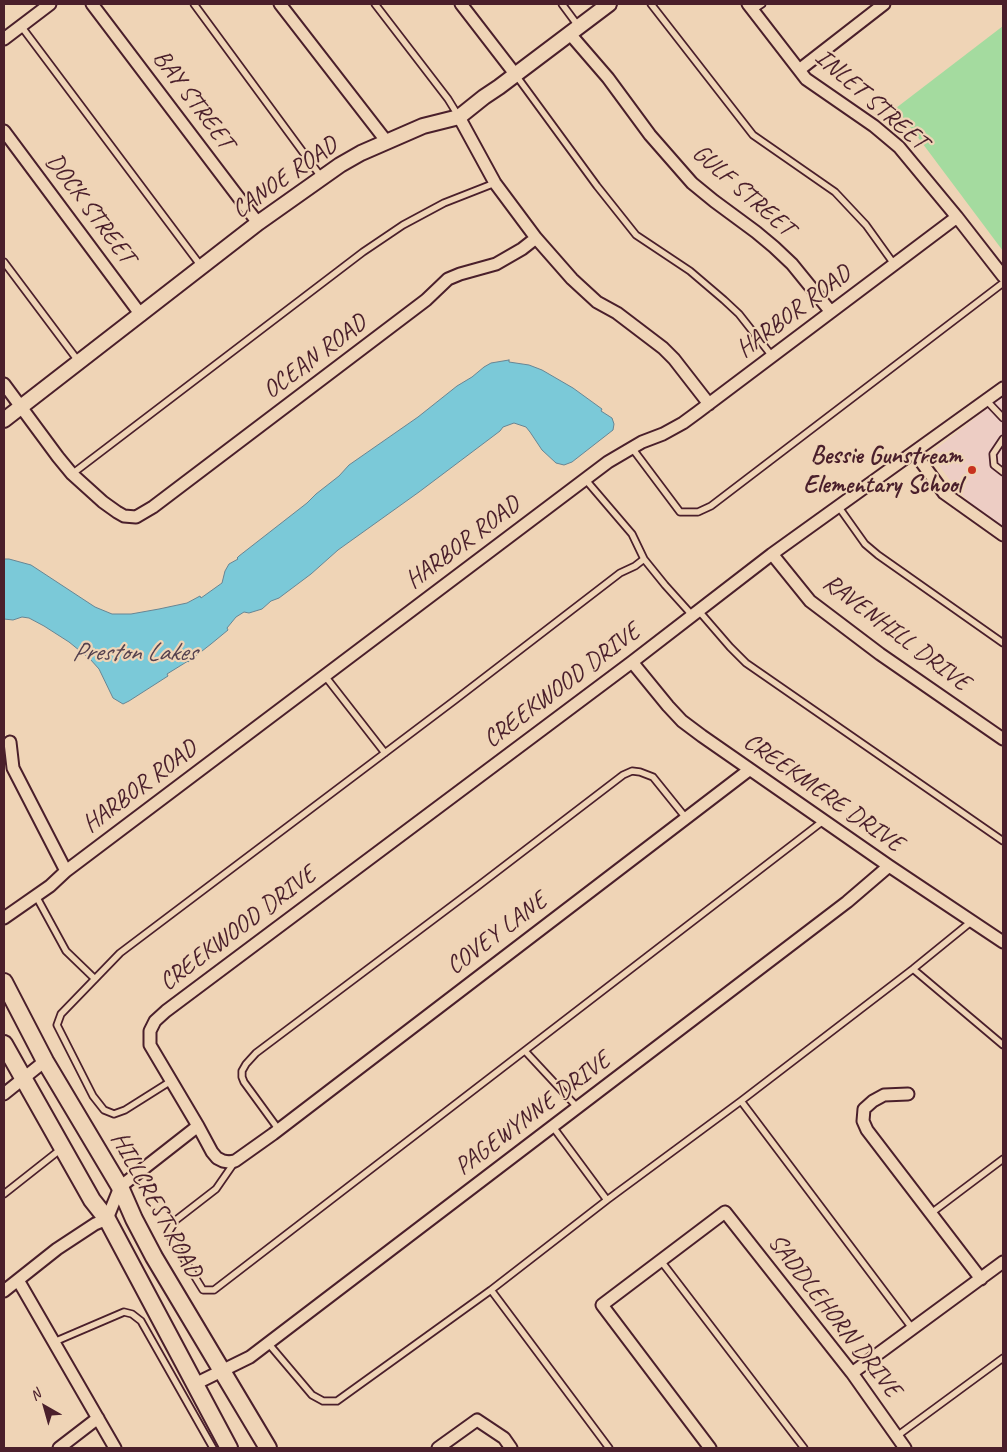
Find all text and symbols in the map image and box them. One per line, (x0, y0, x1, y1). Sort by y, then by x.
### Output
street label: INLET STREET (808, 43, 934, 157)
street label: BAY STREET (146, 44, 240, 156)
street label: CANOE ROAD (226, 131, 344, 225)
street label: GULF STREET (686, 139, 800, 243)
street label: DOCK STREET (39, 148, 141, 270)
street label: HARBOR ROAD (731, 259, 857, 365)
street label: OCEAN ROAD (257, 308, 373, 406)
place label: Bessie Gunstream Elementary School (803, 441, 962, 500)
marker: Bessie Gunstream Elementary School (966, 464, 978, 476)
street label: HARBOR ROAD (400, 490, 526, 596)
street label: RAVENHILL DRIVE (817, 568, 975, 698)
street label: CREEKWOOD DRIVE (478, 617, 646, 755)
water label: Preston Lakes (72, 637, 196, 669)
street label: CREEKMERE DRIVE (737, 727, 909, 859)
street label: HARBOR ROAD (77, 734, 203, 840)
street label: CREEKWOOD DRIVE (154, 860, 322, 998)
street label: COVEY LANE (441, 886, 553, 982)
street label: PAGEWYNNE DRIVE (449, 1046, 617, 1182)
street label: HILLCREST ROAD (104, 1127, 208, 1283)
street label: SADDLEHORN DRIVE (761, 1228, 907, 1404)
north arrow (20, 1382, 70, 1432)
text: N (27, 1385, 44, 1404)

